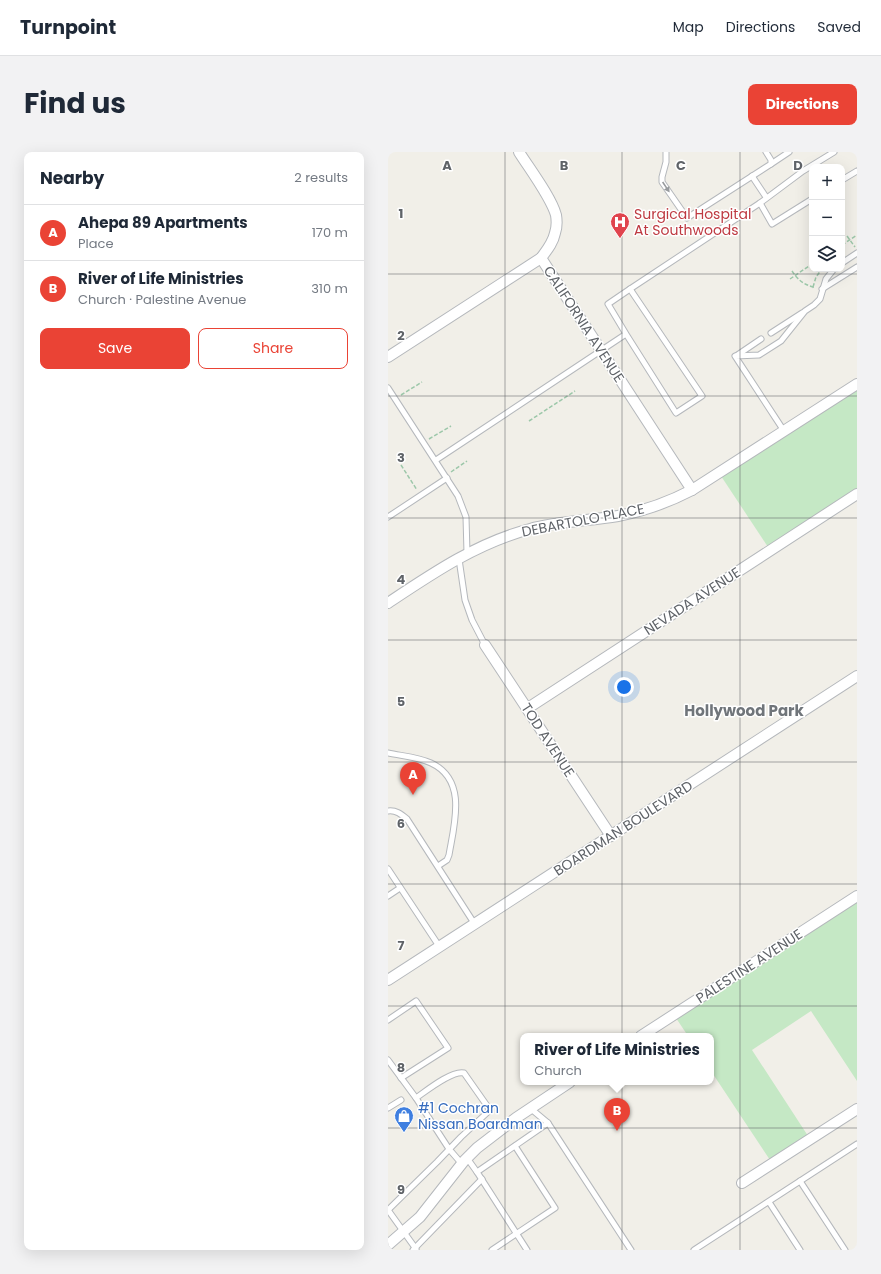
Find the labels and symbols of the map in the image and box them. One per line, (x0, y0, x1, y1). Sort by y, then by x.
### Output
text: A (442, 156, 452, 175)
text: B (560, 156, 569, 175)
text: C (676, 156, 686, 175)
text: D (793, 156, 803, 175)
one-way arrow (662, 182, 670, 193)
text: 1 (399, 204, 403, 223)
place label: Surgical Hospital At Southwoods (634, 204, 751, 240)
hospital icon: Surgical Hospital At Southwoods (609, 211, 631, 239)
street label: CALIFORNIA AVENUE (539, 262, 629, 386)
text: 2 (397, 326, 405, 345)
text: 3 (397, 448, 405, 467)
street label: DEBARTOLO PLACE (520, 498, 646, 542)
street label: NEVADA AVENUE (640, 562, 744, 640)
text: 4 (397, 570, 406, 589)
your location (614, 677, 634, 697)
text: 5 (397, 692, 405, 711)
street label: TOD AVENUE (517, 699, 579, 781)
district label: Hollywood Park (684, 700, 804, 721)
pin: A (400, 762, 426, 795)
street label: BOARDMAN BOULEVARD (550, 775, 696, 881)
text: 6 (397, 814, 405, 833)
street label: PALESTINE AVENUE (692, 924, 806, 1008)
text: 7 (398, 936, 405, 955)
text: 8 (397, 1058, 405, 1077)
place label: #1 Cochran Nissan Boardman (418, 1098, 543, 1134)
pin: B (604, 1098, 630, 1131)
shop icon: #1 Cochran Nissan Boardman (393, 1105, 415, 1133)
text: 9 (397, 1180, 405, 1199)

